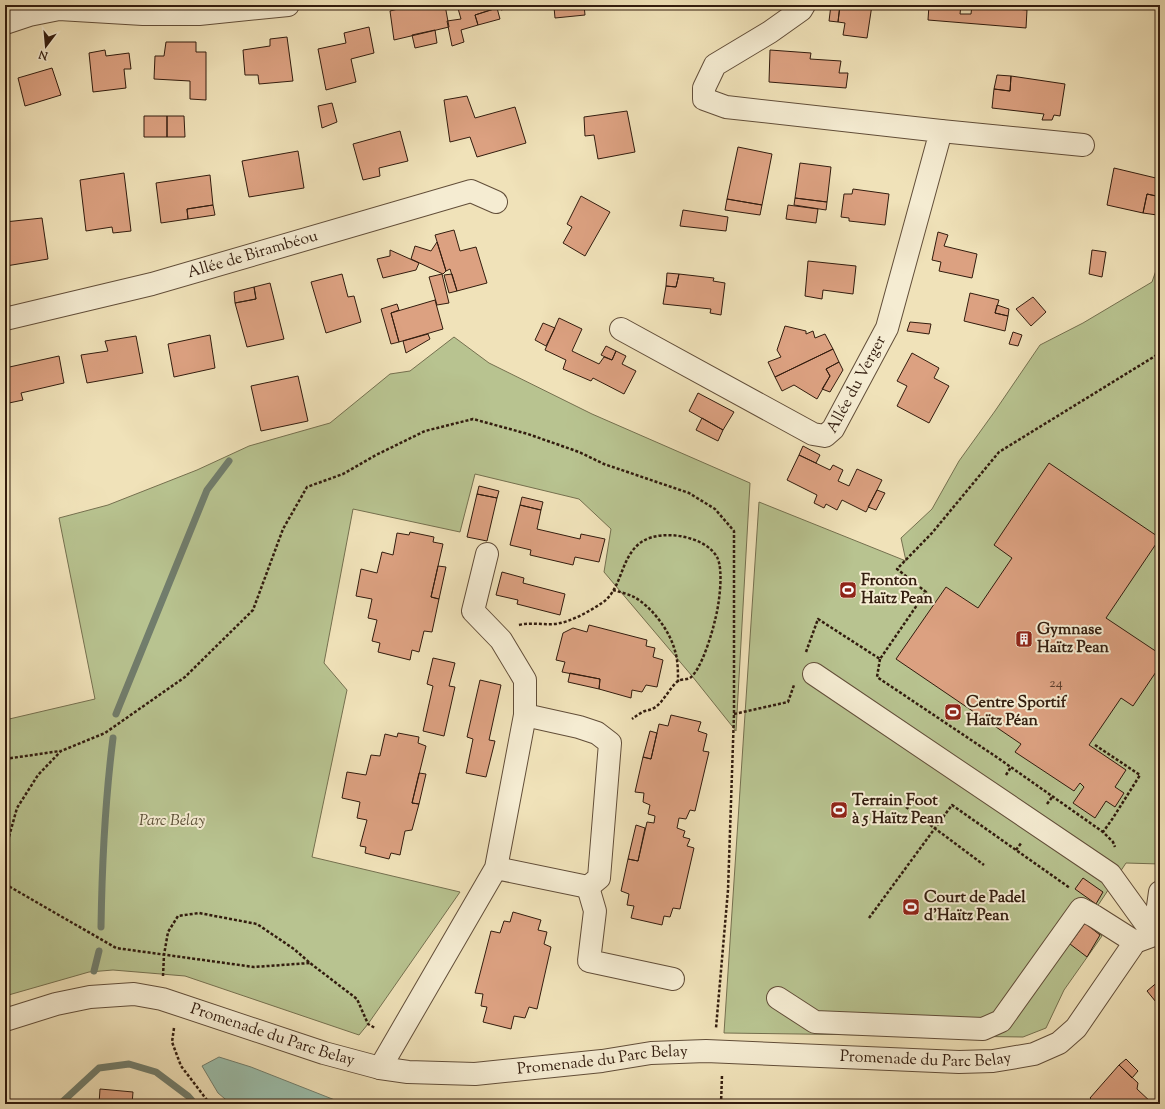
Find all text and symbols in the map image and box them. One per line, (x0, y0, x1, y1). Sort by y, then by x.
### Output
north arrow (26, 26, 66, 66)
text: N (37, 46, 51, 64)
street label: Allée de Birambéou (185, 225, 321, 285)
street label: Allée du Verger (821, 332, 892, 438)
place label: Fronton Haïtz Pean (861, 570, 934, 611)
sports icon: Fronton Haïtz Pean (838, 580, 858, 600)
place label: Gymnase Haïtz Pean (1037, 619, 1110, 660)
building icon: Gymnase Haïtz Pean (1014, 629, 1034, 649)
house number: 24 (1049, 674, 1063, 694)
place label: Centre Sportif Haïtz Péan (966, 692, 1068, 733)
sports icon: Centre Sportif Haïtz Péan (943, 702, 963, 722)
place label: Terrain Foot à 5 Haïtz Pean (852, 790, 944, 831)
sports icon: Terrain Foot à 5 Haïtz Pean (829, 800, 849, 820)
park label: Parc Belay (139, 810, 205, 833)
place label: Court de Padel d'Haïtz Pean (924, 887, 1026, 928)
sports icon: Court de Padel d'Haïtz Pean (901, 897, 921, 917)
street label: Promenade du Parc Belay (187, 998, 357, 1072)
street label: Promenade du Parc Belay (516, 1040, 688, 1081)
street label: Promenade du Parc Belay (839, 1045, 1013, 1074)

